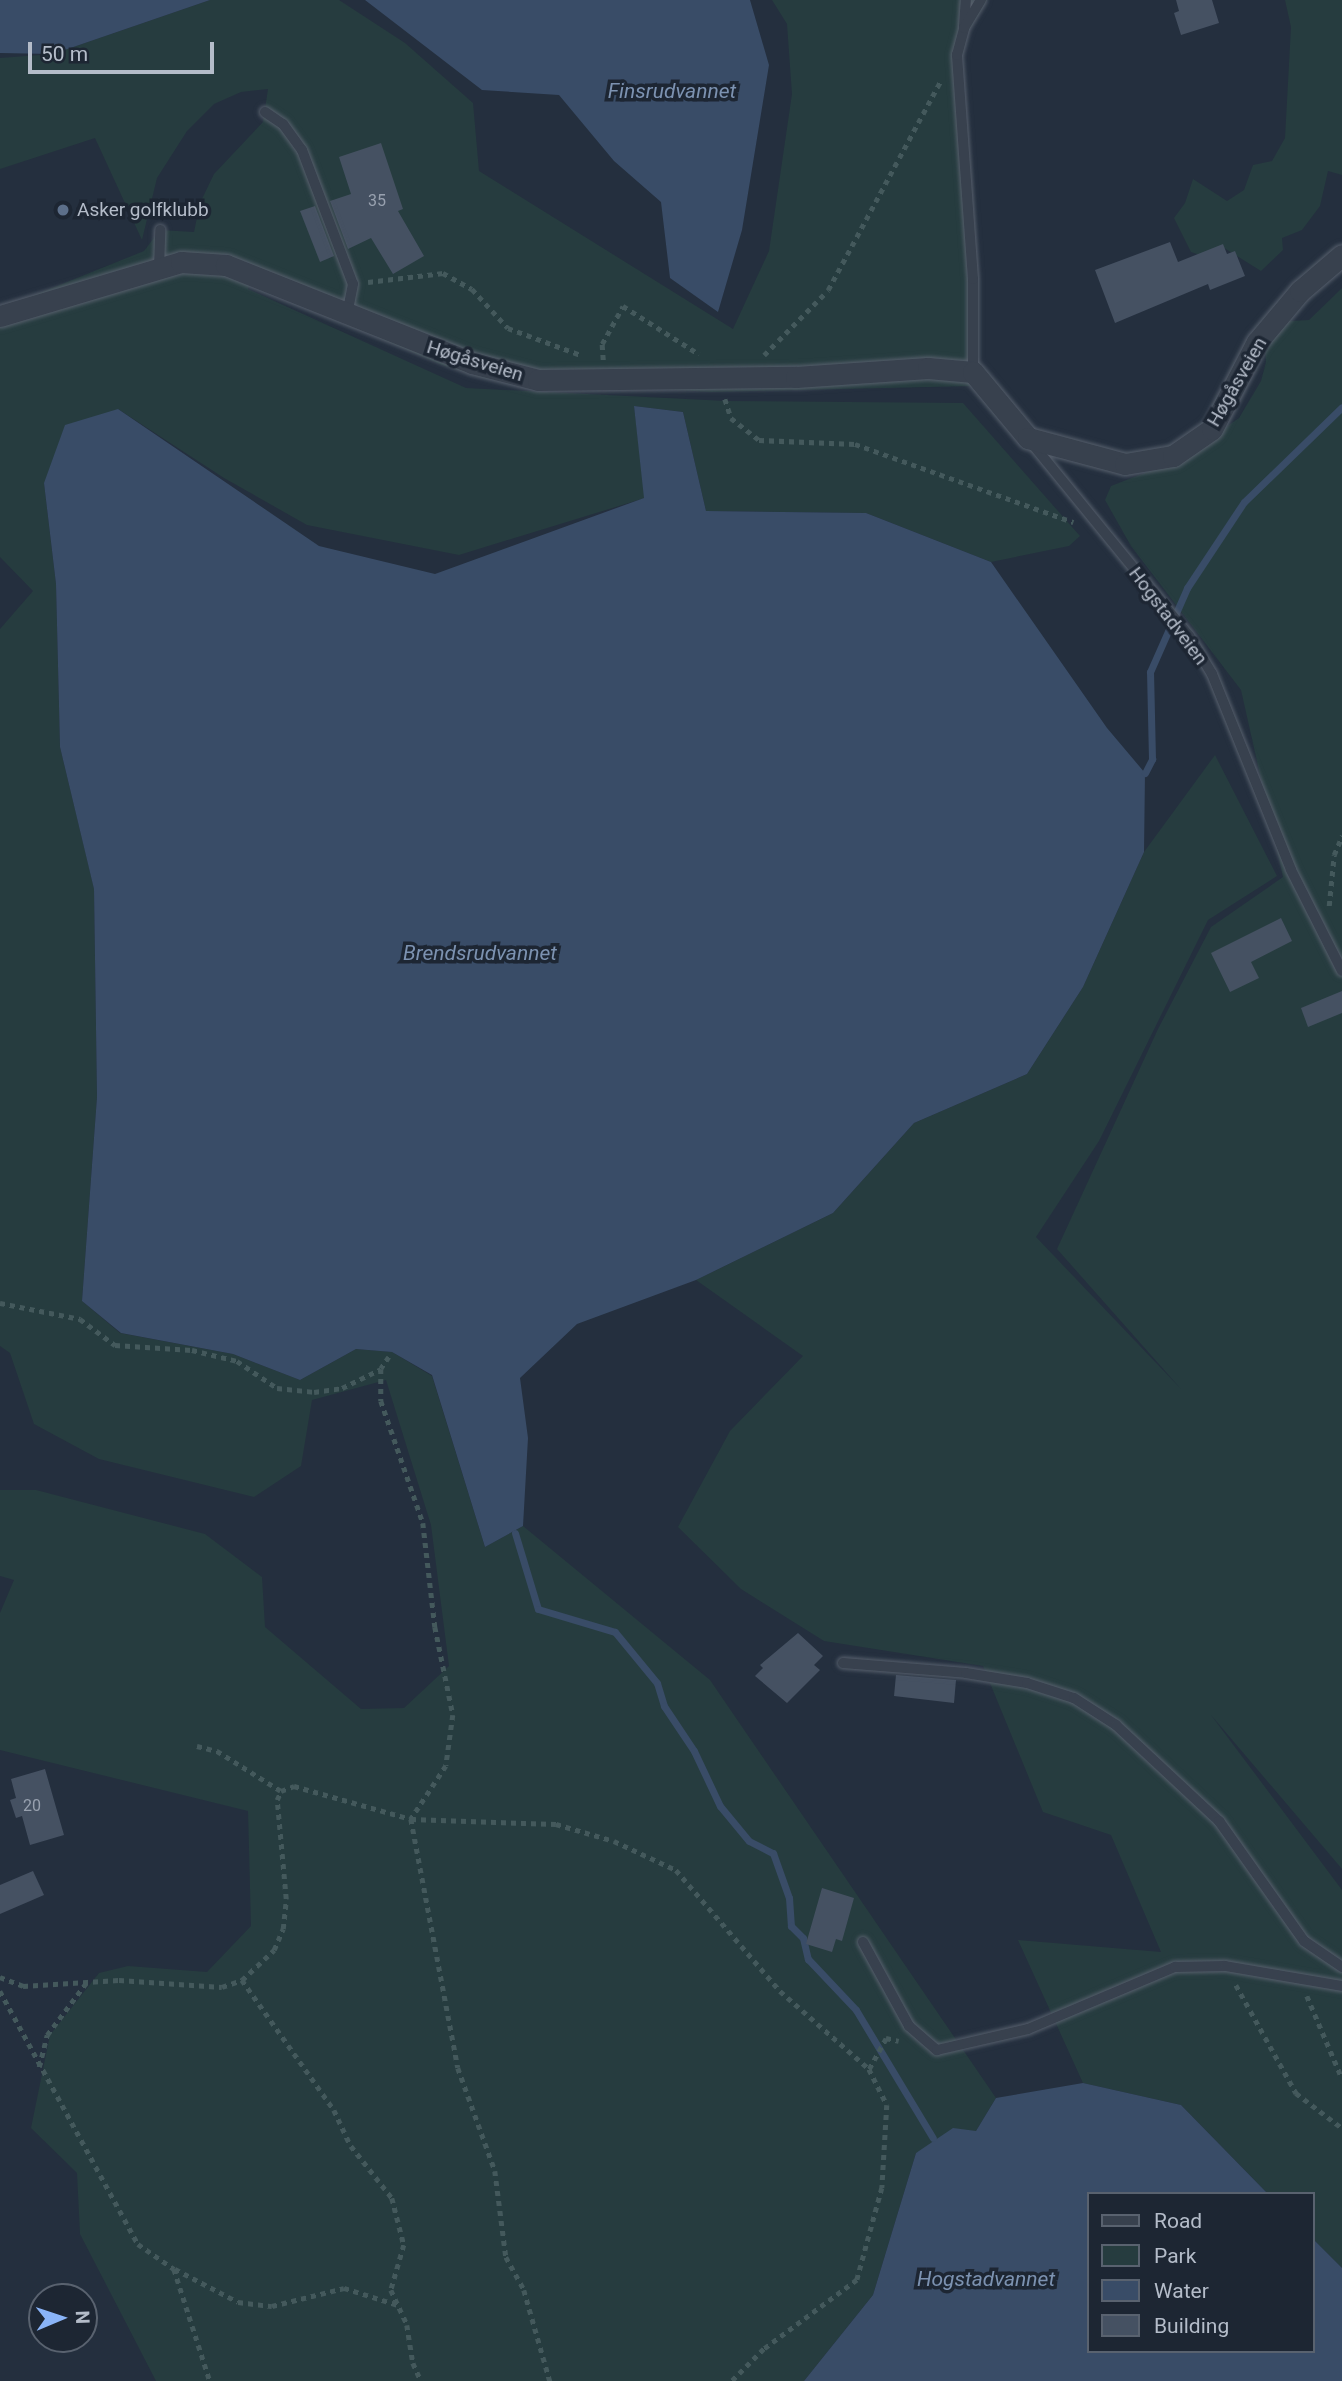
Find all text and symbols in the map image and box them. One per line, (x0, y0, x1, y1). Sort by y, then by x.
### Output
scale bar (32, 28, 217, 72)
text: 50 m (41, 42, 88, 66)
water label: Finsrudvannet (608, 78, 736, 104)
house number: 35 (368, 191, 386, 211)
place label: Asker golfklubb (77, 199, 209, 221)
marker: Asker golfklubb (55, 202, 71, 218)
street label: Høgåsveien (1202, 333, 1272, 431)
street label: Høgåsveien (424, 336, 526, 386)
street label: Hogstadveien (1124, 563, 1212, 669)
water label: Brendsrudvannet (403, 940, 557, 966)
house number: 20 (23, 1796, 41, 1816)
legend (1086, 2192, 1314, 2353)
text: Road (1154, 2209, 1202, 2233)
text: Park (1154, 2244, 1196, 2268)
water label: Hogstadvannet (917, 2266, 1055, 2292)
text: Water (1154, 2279, 1209, 2303)
north arrow (28, 2283, 98, 2353)
text: N (71, 2310, 94, 2324)
text: Building (1154, 2314, 1229, 2338)

